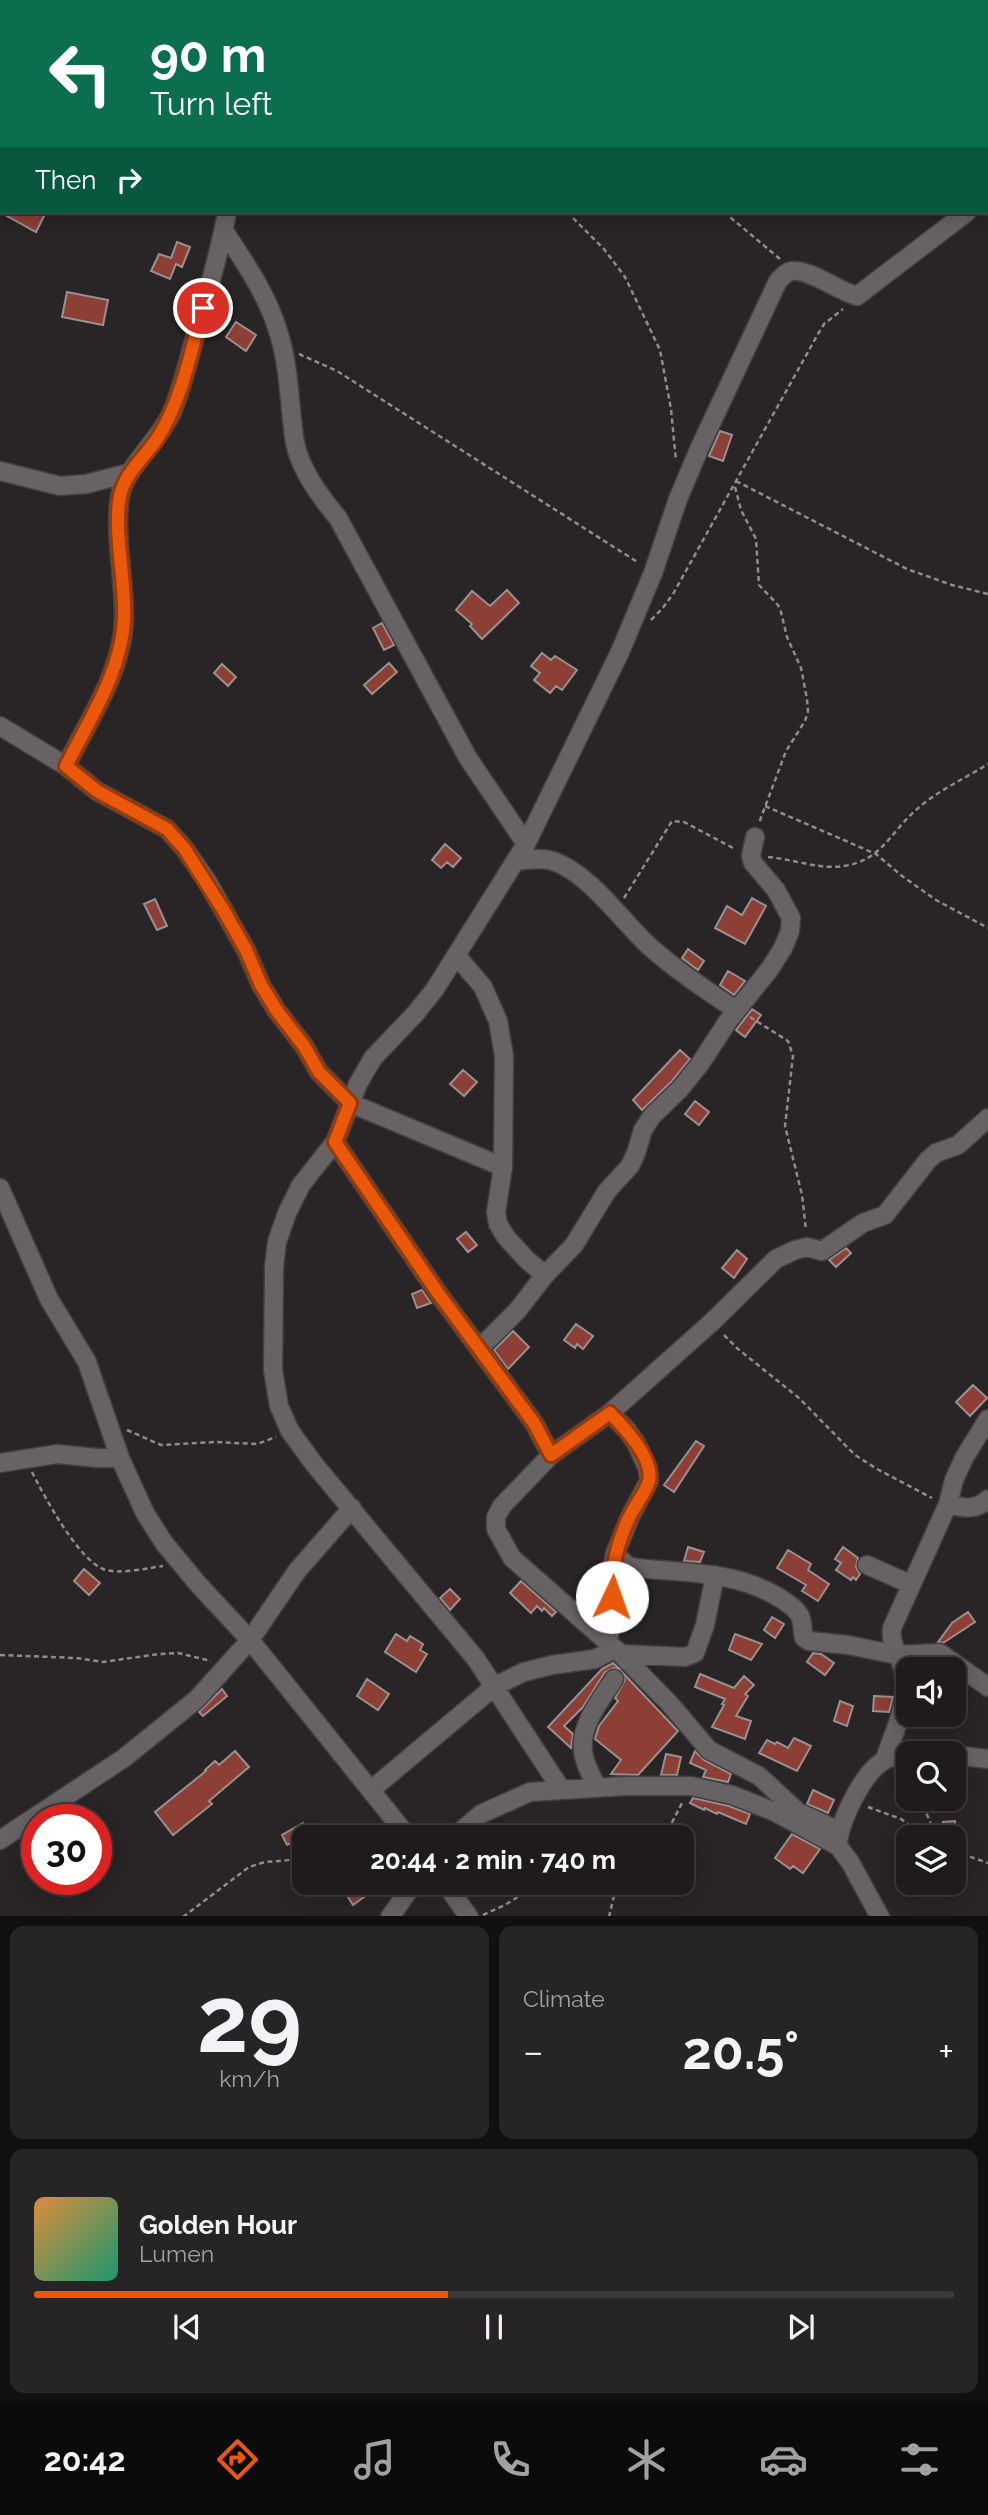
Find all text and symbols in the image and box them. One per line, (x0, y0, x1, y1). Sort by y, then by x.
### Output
text: 90 m (150, 26, 266, 83)
icon: left (35, 28, 126, 119)
text: Turn left (150, 85, 272, 122)
icon: right (110, 161, 148, 199)
text: Then (35, 165, 96, 195)
pin (173, 278, 233, 338)
icon: arrive (184, 289, 222, 327)
position arrow (575, 1560, 649, 1634)
map controls (896, 1657, 966, 1895)
button: sound (896, 1657, 966, 1727)
button: search (896, 1741, 966, 1811)
speed limit sign: 30 (21, 1804, 112, 1895)
button: layers (896, 1825, 966, 1895)
text: 20:44 · 2 min · 740 m (370, 1845, 616, 1875)
text: 29 (197, 1966, 302, 2073)
text: Climate (523, 1985, 605, 2012)
text: 20.5° (683, 2020, 799, 2081)
text: − (523, 2029, 543, 2074)
text: + (938, 2029, 954, 2074)
text: km/h (219, 2065, 280, 2092)
text: Golden Hour (139, 2210, 297, 2240)
text: Lumen (139, 2240, 214, 2267)
icon: previous (168, 2308, 206, 2346)
icon: pause (475, 2308, 513, 2346)
icon: next (782, 2308, 820, 2346)
icon: directions (213, 2435, 262, 2484)
icon: music (350, 2435, 399, 2484)
icon: phone (486, 2435, 535, 2484)
icon: climate (622, 2435, 671, 2484)
icon: car (759, 2435, 808, 2484)
icon: filters (895, 2435, 944, 2484)
text: 20:42 (44, 2441, 126, 2478)

